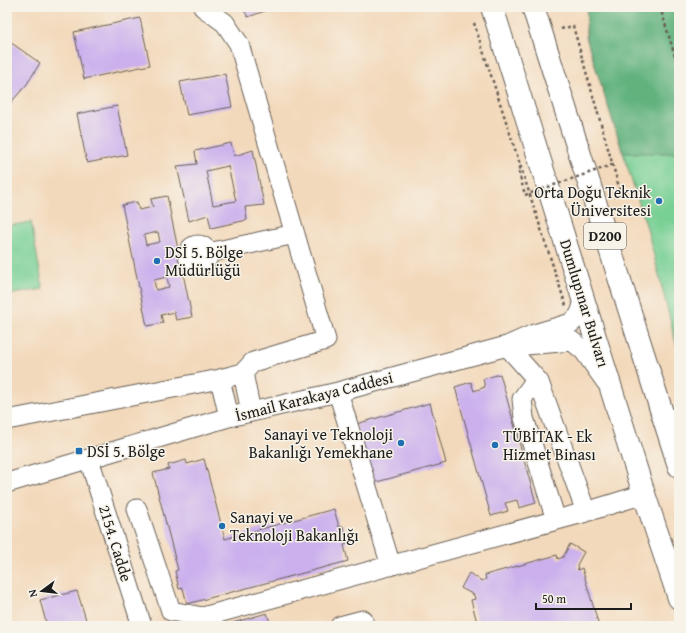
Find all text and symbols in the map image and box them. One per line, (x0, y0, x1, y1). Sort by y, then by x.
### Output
place label: Orta Doğu Teknik Üniversitesi (534, 180, 652, 222)
marker: Orta Doğu Teknik Üniversitesi (654, 196, 664, 206)
road number: D200 (584, 223, 626, 249)
street label: Dumlupınar Bulvarı (554, 236, 616, 371)
place label: DSİ 5. Bölge Müdürlüğü (165, 240, 243, 282)
marker: DSİ 5. Bölge Müdürlüğü (152, 256, 162, 266)
street label: İsmail Karakaya Caddesi (233, 365, 396, 427)
place label: Sanayi ve Teknoloji Bakanlığı Yemekhane (249, 422, 394, 464)
place label: TÜBİTAK - Ek Hizmet Binası (503, 424, 596, 466)
marker: Sanayi ve Teknoloji Bakanlığı Yemekhane (396, 438, 406, 448)
place label: DSİ 5. Bölge (87, 439, 165, 463)
marker: TÜBİTAK - Ek Hizmet Binası (490, 440, 500, 450)
marker: DSİ 5. Bölge (74, 446, 84, 456)
street label: 2154. Cadde (93, 502, 139, 584)
place label: Sanayi ve Teknoloji Bakanlığı (230, 505, 359, 547)
marker: Sanayi ve Teknoloji Bakanlığı (217, 521, 227, 531)
north arrow (22, 571, 62, 611)
scale bar (536, 585, 631, 611)
text: N (23, 587, 41, 599)
text: 50 m (542, 590, 566, 607)

